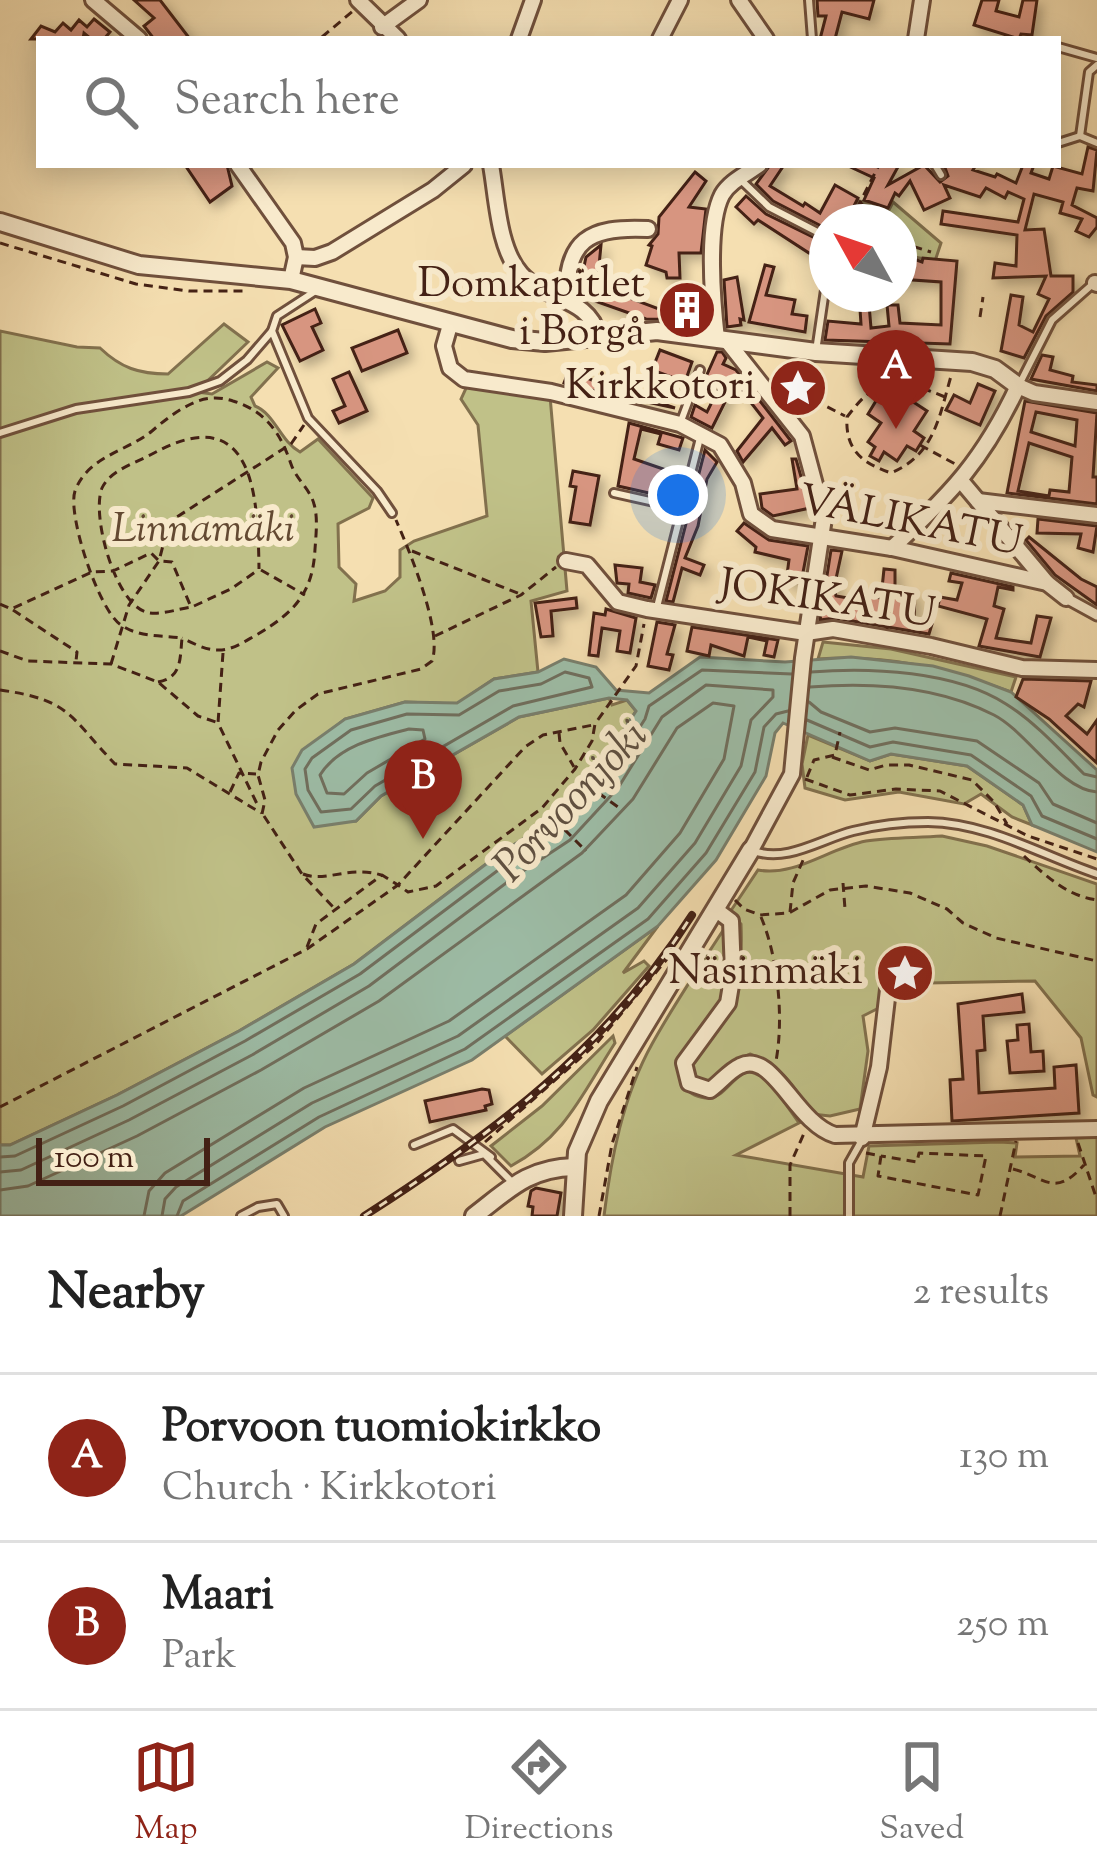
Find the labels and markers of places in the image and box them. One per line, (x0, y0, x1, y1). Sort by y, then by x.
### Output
place label: Domkapitlet i Borgå (418, 256, 645, 364)
building icon: Domkapitlet i Borgå (656, 279, 718, 341)
pin: A (857, 330, 935, 429)
place icon: Kirkkotori (767, 357, 829, 419)
place label: Kirkkotori (566, 358, 756, 418)
pin: B (384, 740, 462, 839)
place icon: Näsinmäki (874, 942, 936, 1004)
place label: Näsinmäki (668, 943, 863, 1003)

